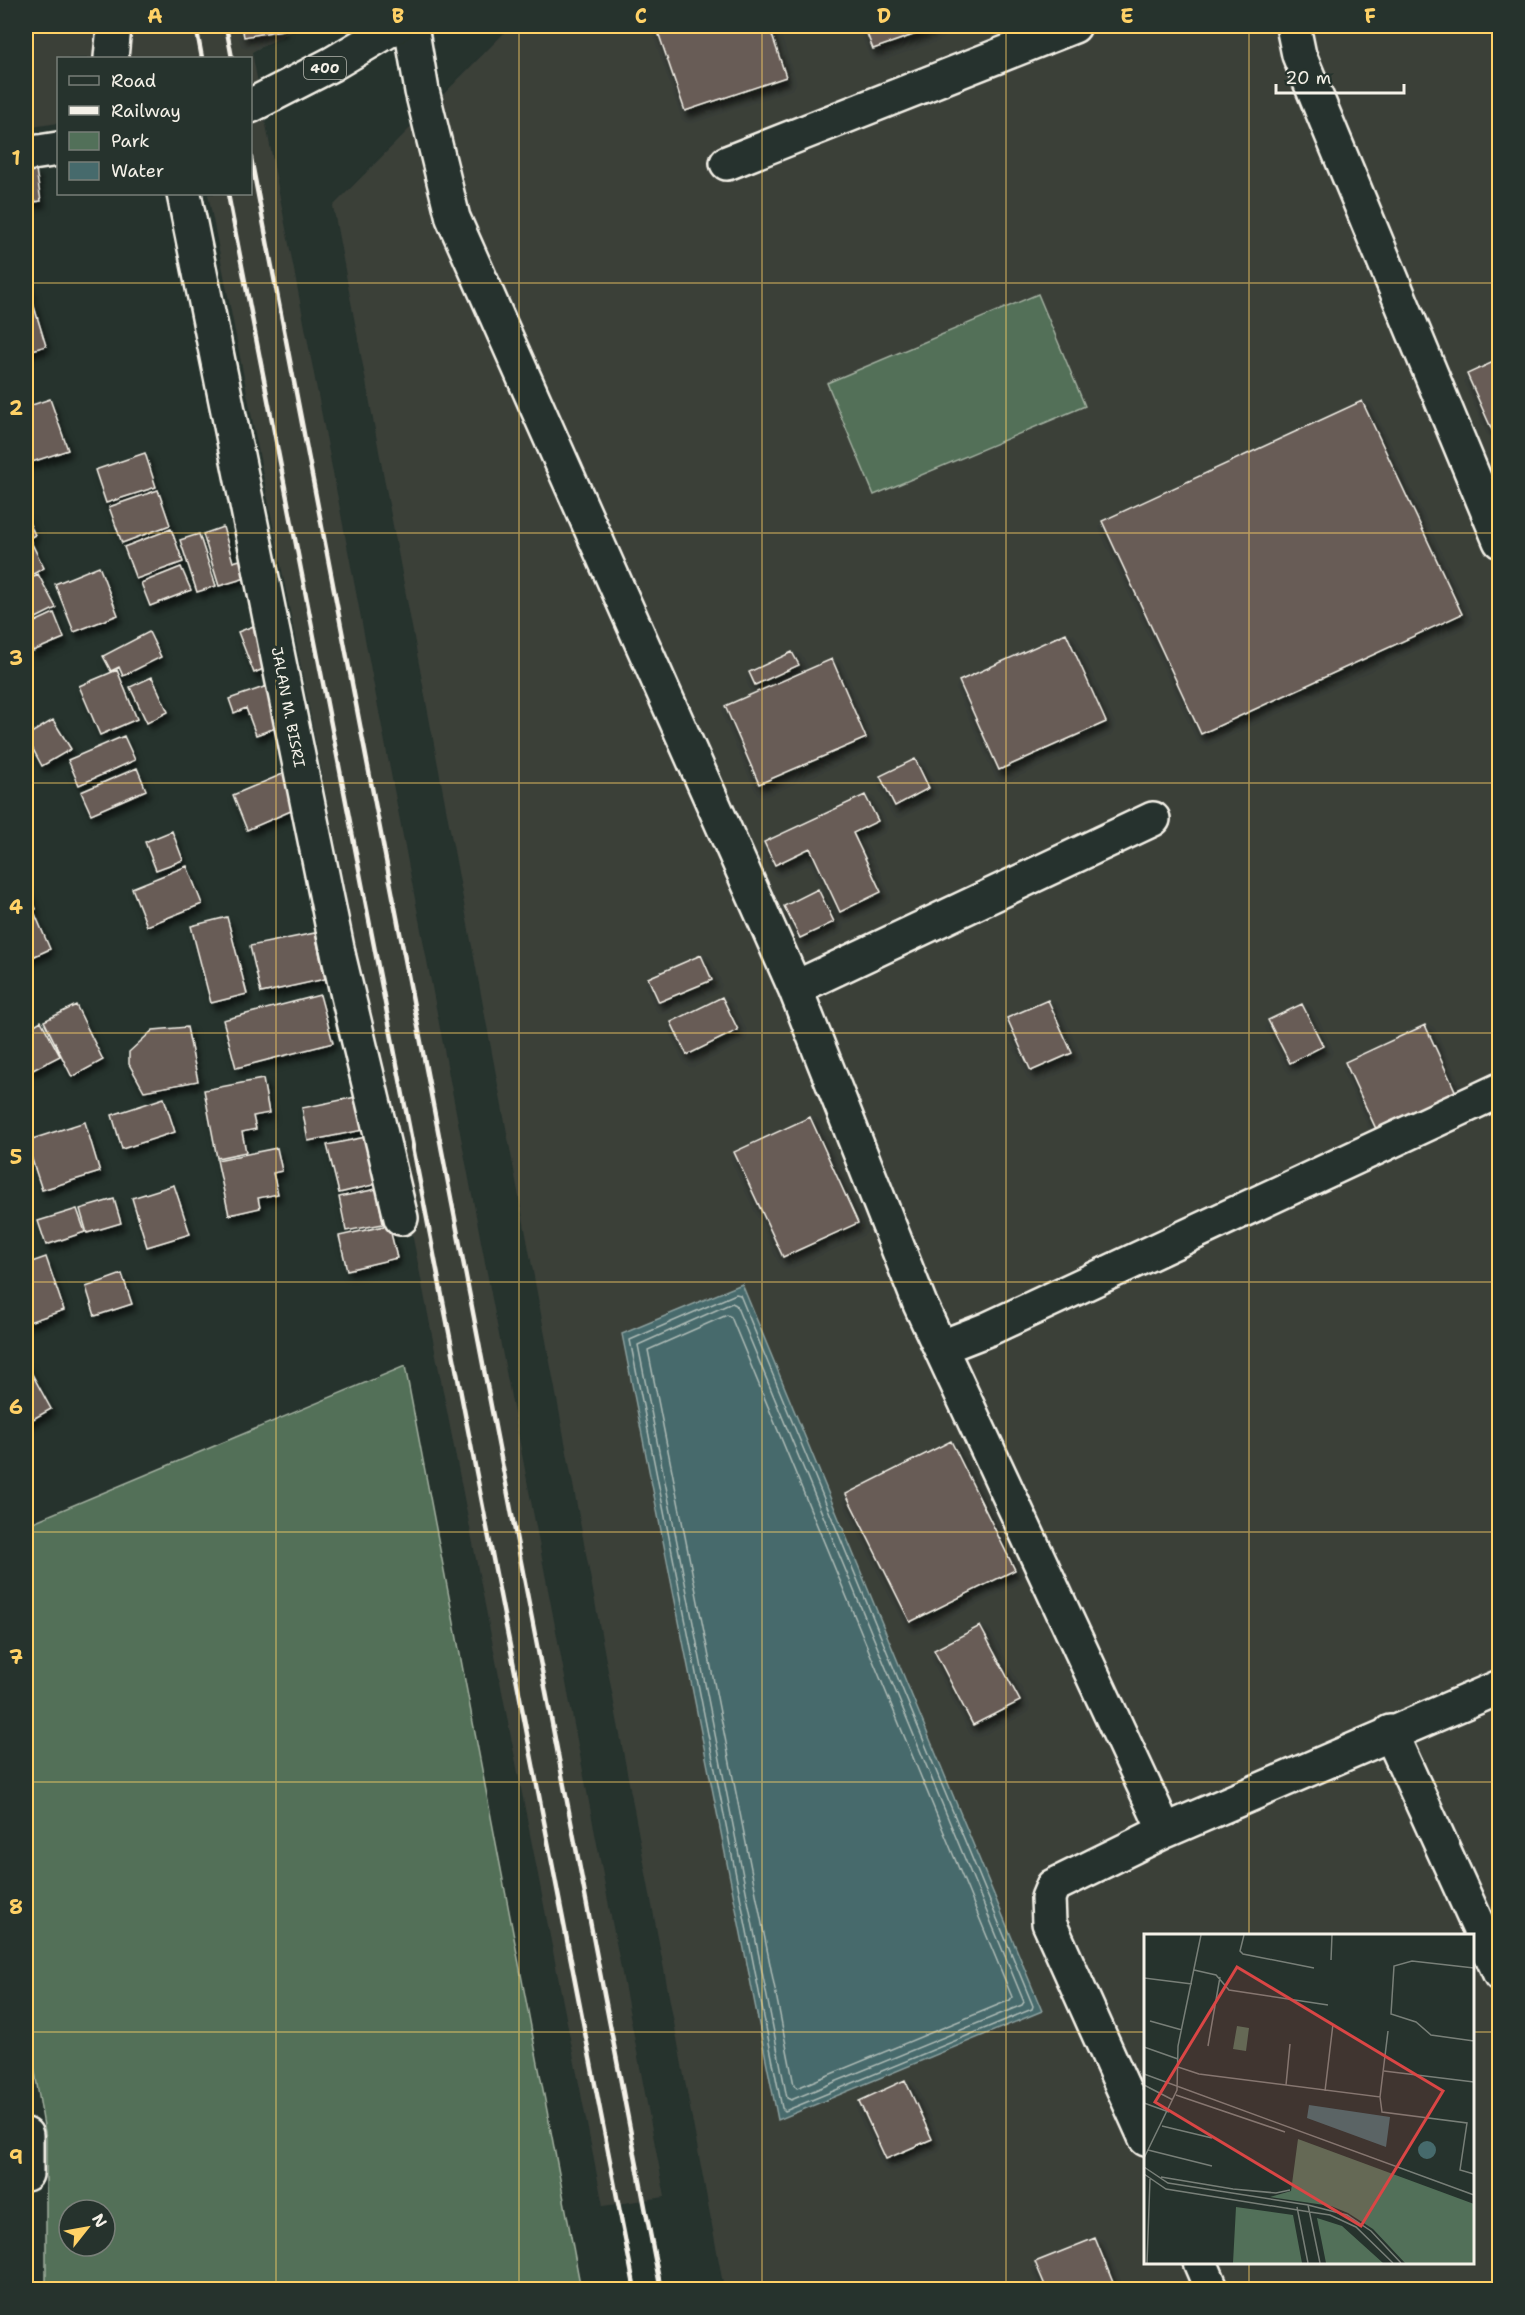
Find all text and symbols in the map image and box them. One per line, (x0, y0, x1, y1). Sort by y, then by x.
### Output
text: A (147, 3, 163, 29)
text: B (392, 3, 404, 29)
text: C (635, 3, 647, 29)
text: D (877, 3, 891, 29)
text: E (1120, 3, 1134, 29)
text: F (1364, 3, 1376, 29)
legend (57, 57, 252, 195)
road number: 400 (304, 57, 346, 79)
scale bar (1276, 57, 1404, 95)
text: 20 m (1285, 66, 1331, 90)
text: Road (111, 69, 156, 93)
text: Railway (111, 99, 181, 123)
text: Park (111, 129, 150, 153)
text: 1 (11, 145, 21, 171)
text: Water (111, 159, 164, 183)
text: 2 (9, 395, 23, 421)
text: 3 (9, 645, 23, 671)
street label: JALAN M. BISRI (267, 645, 309, 769)
text: 4 (9, 894, 23, 920)
text: 5 (10, 1144, 22, 1170)
text: 6 (9, 1394, 23, 1420)
text: 7 (9, 1644, 23, 1670)
text: 8 (9, 1894, 23, 1920)
inset map (1144, 1934, 1474, 2264)
text: 9 (9, 2144, 23, 2170)
north arrow (57, 2198, 117, 2258)
text: N (87, 2210, 112, 2231)

